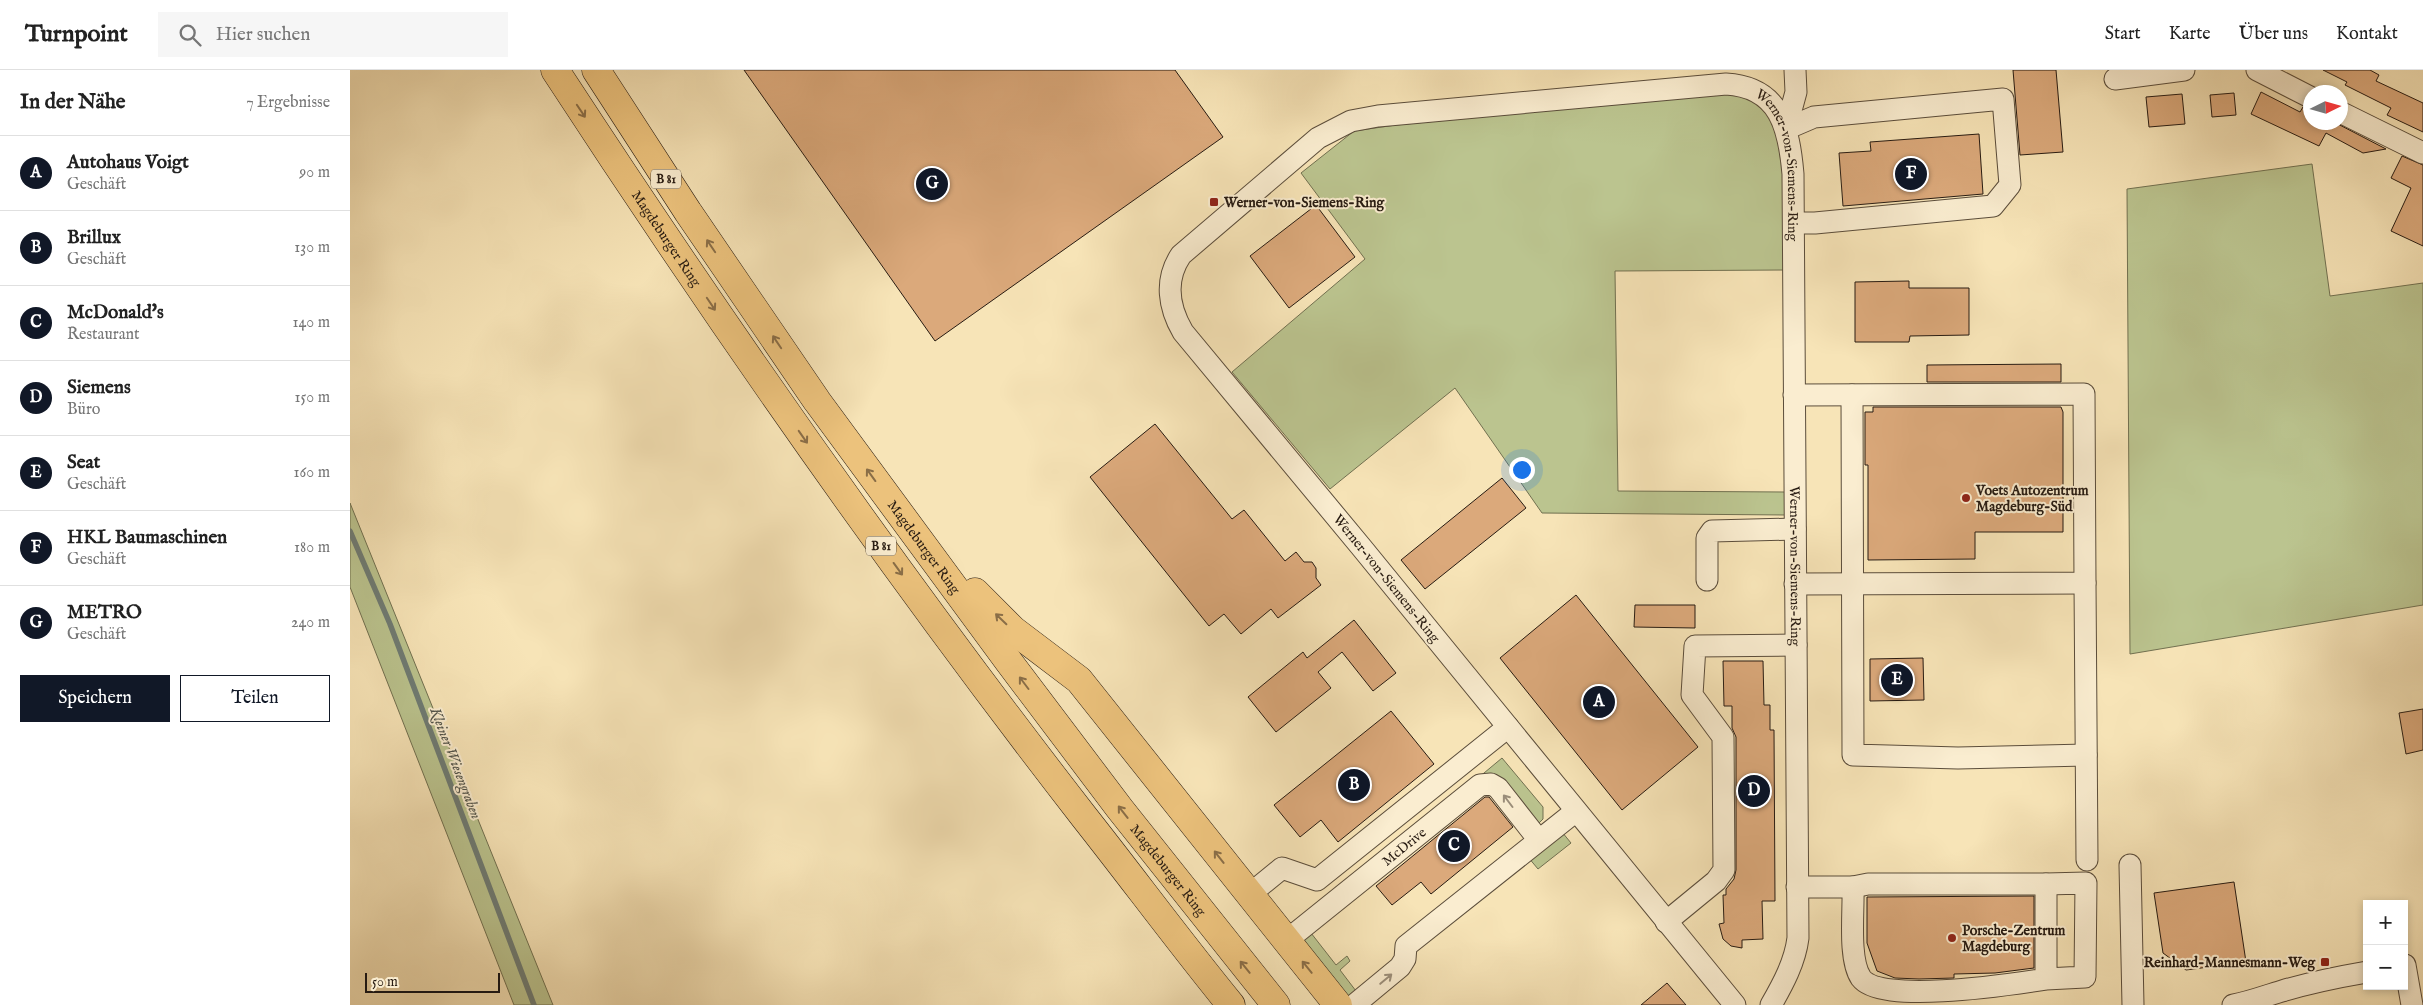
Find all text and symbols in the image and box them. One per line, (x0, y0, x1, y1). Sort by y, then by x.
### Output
search box (158, 12, 508, 57)
text: Turnpoint (25, 19, 128, 50)
icon: search (176, 21, 204, 49)
text: Hier suchen (216, 23, 310, 47)
text: Start (2105, 23, 2141, 46)
text: Karte (2169, 23, 2211, 46)
text: Über uns (2239, 23, 2308, 46)
text: Kontakt (2336, 23, 2398, 46)
street label: Werner-von-Siemens-Ring (1752, 85, 1801, 242)
north arrow (2303, 85, 2348, 130)
text: In der Nähe (20, 89, 126, 116)
text: 7 Ergebnisse (246, 93, 330, 113)
one-way arrow (576, 103, 586, 117)
text: Autohaus Voigt (67, 151, 189, 175)
pin: F (1895, 155, 1927, 193)
text: A (31, 163, 41, 183)
text: 90 m (299, 163, 330, 183)
pin: G (916, 165, 948, 203)
road number: B 81 (651, 170, 681, 188)
text: Geschäft (67, 175, 126, 195)
street label: Magdeburger Ring (627, 187, 705, 291)
place label: Werner-von-Siemens-Ring (1223, 194, 1385, 212)
marker: Werner-von-Siemens-Ring (1208, 196, 1220, 208)
text: Brillux (67, 226, 121, 250)
text: B (31, 238, 41, 258)
text: 130 m (294, 238, 330, 258)
one-way arrow (706, 239, 716, 253)
text: Geschäft (67, 250, 126, 270)
one-way arrow (706, 297, 716, 311)
text: McDonald's (67, 301, 164, 325)
text: C (30, 313, 42, 333)
text: 140 m (292, 313, 330, 333)
text: Restaurant (67, 325, 140, 345)
one-way arrow (772, 335, 782, 349)
text: Siemens (67, 376, 131, 400)
text: D (30, 388, 42, 408)
text: 150 m (295, 388, 330, 408)
text: Büro (67, 400, 100, 420)
one-way arrow (798, 430, 808, 444)
text: Seat (67, 451, 100, 475)
your location (1509, 457, 1535, 483)
text: E (30, 463, 42, 483)
text: 160 m (294, 463, 330, 483)
one-way arrow (866, 469, 877, 482)
text: Geschäft (67, 475, 126, 495)
place label: Voets Autozentrum Magdeburg-Süd (1975, 482, 2089, 516)
street label: Werner-von-Siemens-Ring (1785, 486, 1804, 647)
marker: Voets Autozentrum Magdeburg-Süd (1960, 492, 1972, 504)
street label: Magdeburger Ring (883, 497, 964, 598)
street label: Werner-von-Siemens-Ring (1329, 511, 1444, 647)
text: HKL Baumaschinen (67, 526, 227, 550)
road number: B 81 (866, 536, 896, 556)
text: F (31, 538, 41, 558)
text: 180 m (294, 538, 330, 558)
text: Geschäft (67, 550, 126, 570)
one-way arrow (893, 562, 904, 575)
text: METRO (67, 601, 142, 625)
text: G (30, 613, 42, 633)
text: 240 m (291, 613, 330, 633)
one-way arrow (995, 613, 1007, 625)
text: Geschäft (67, 625, 126, 645)
pin: E (1881, 661, 1913, 699)
button: Speichern (20, 675, 170, 722)
button: Teilen (180, 675, 330, 722)
one-way arrow (1019, 677, 1030, 690)
pin: A (1583, 683, 1615, 721)
water label: Kleiner Wiesengraben (424, 704, 486, 822)
pin: B (1338, 766, 1370, 804)
pin: D (1738, 772, 1770, 810)
one-way arrow (1503, 794, 1513, 808)
one-way arrow (1117, 806, 1128, 819)
street label: Magdeburger Ring (1126, 821, 1210, 920)
street label: McDrive (1379, 824, 1431, 870)
pin: C (1438, 827, 1470, 865)
one-way arrow (1213, 851, 1224, 864)
map controls (2363, 900, 2408, 990)
button: + (2363, 900, 2408, 945)
place label: Porsche-Zentrum Magdeburg (1962, 922, 2066, 956)
marker: Porsche-Zentrum Magdeburg (1946, 932, 1958, 944)
button: − (2363, 945, 2408, 990)
place label: Reinhard-Mannesmann-Weg (2144, 954, 2316, 972)
marker: Reinhard-Mannesmann-Weg (2319, 956, 2331, 968)
one-way arrow (1239, 961, 1250, 974)
one-way arrow (1302, 961, 1313, 974)
scale bar (365, 970, 500, 993)
text: 50 m (372, 973, 398, 991)
one-way arrow (1379, 974, 1392, 985)

